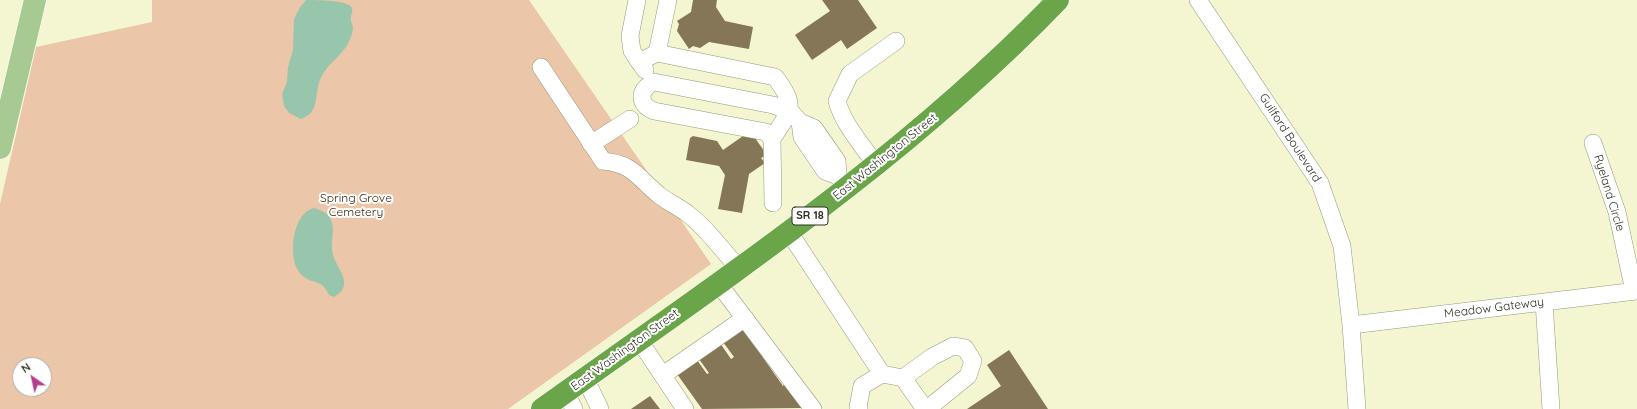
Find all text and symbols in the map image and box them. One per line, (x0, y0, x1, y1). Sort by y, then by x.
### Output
street label: Guilford Boulevard (1256, 91, 1324, 185)
street label: East Washington Street (830, 111, 940, 203)
street label: Ryeland Circle (1590, 153, 1628, 233)
park label: Spring Grove Cemetery (320, 191, 392, 219)
road number: SR 18 (792, 207, 828, 225)
street label: Meadow Gateway (1443, 295, 1545, 321)
street label: East Washington Street (568, 306, 682, 394)
north arrow (12, 357, 52, 397)
text: N (19, 360, 33, 376)

